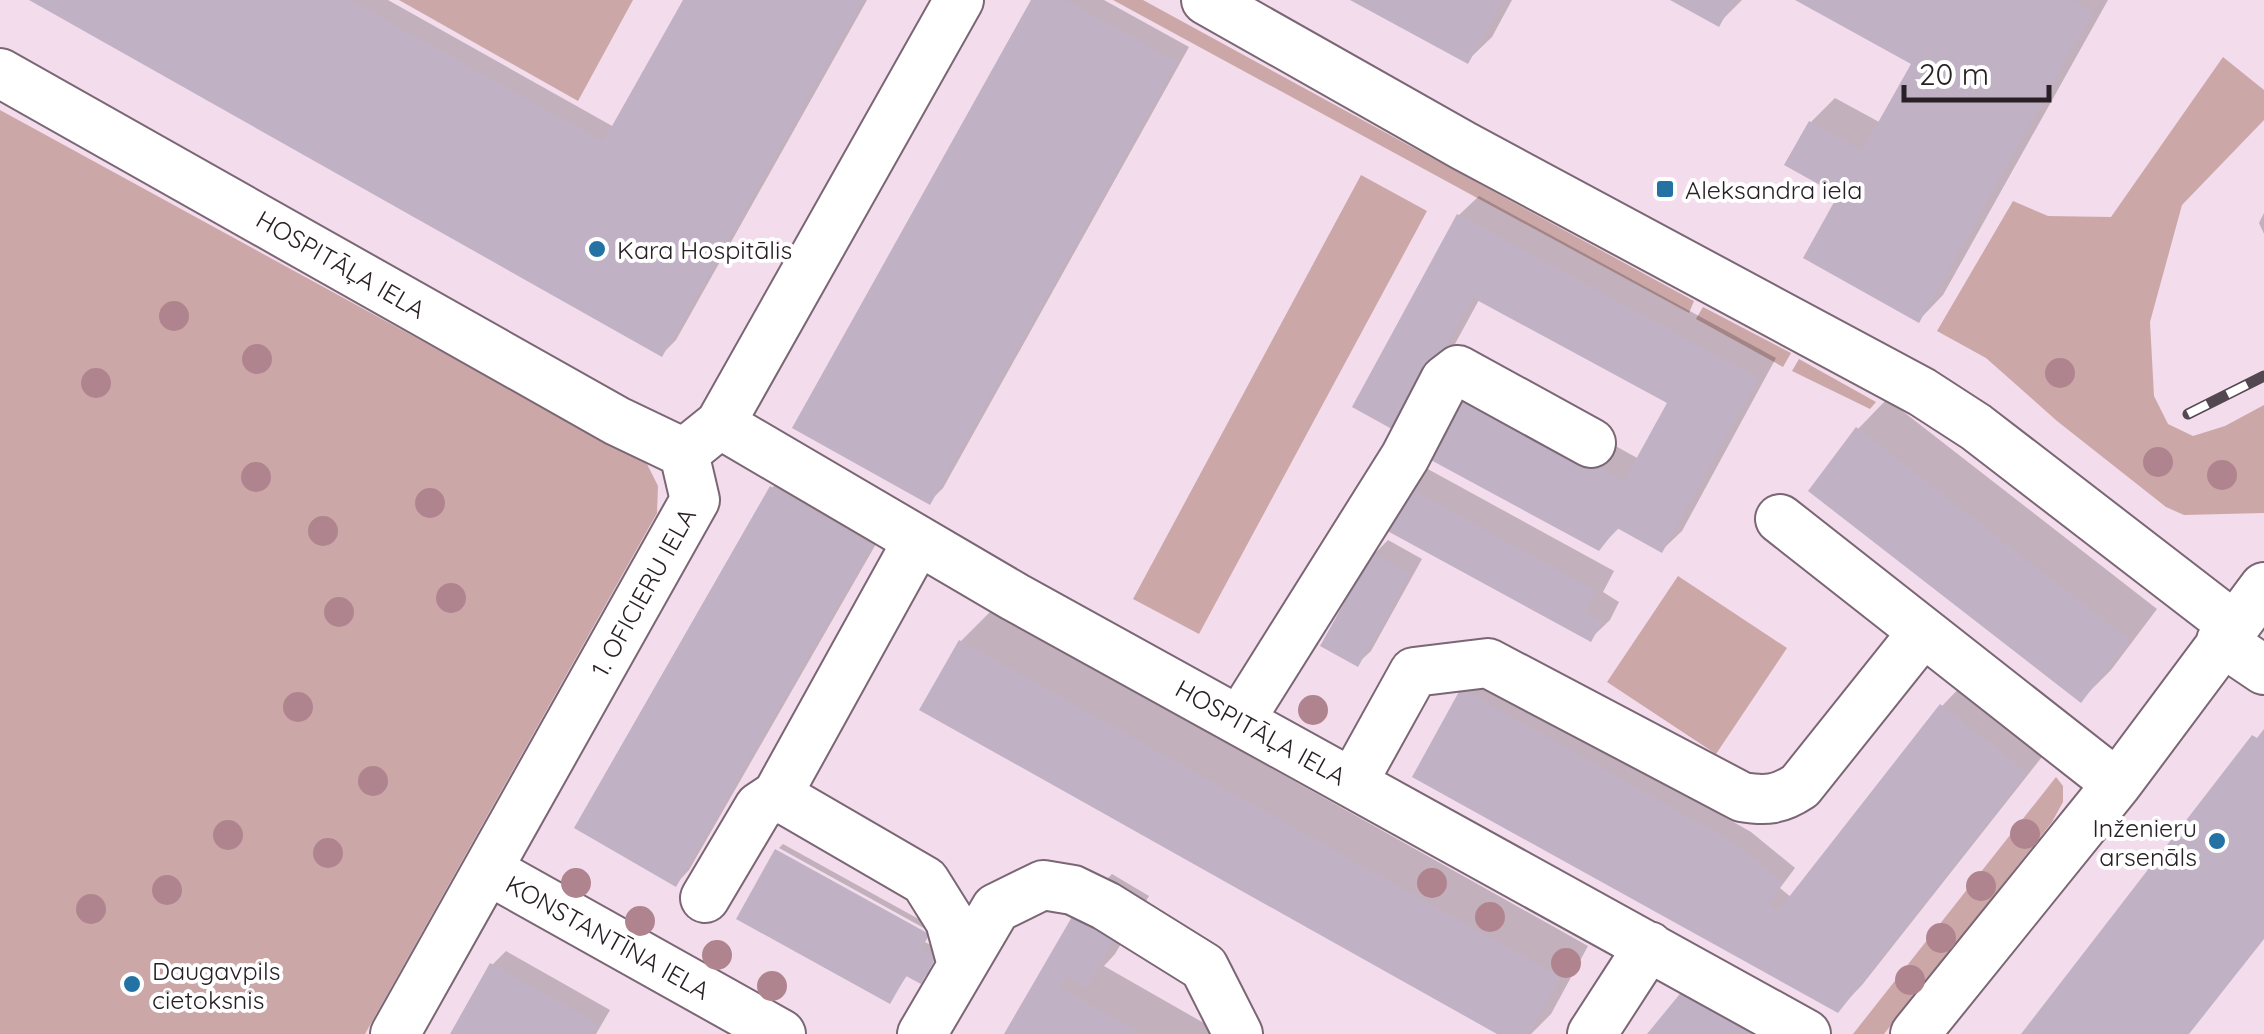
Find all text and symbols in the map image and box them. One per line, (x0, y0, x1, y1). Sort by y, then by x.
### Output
scale bar (1904, 40, 2049, 102)
text: 20 m (1919, 55, 1989, 93)
place label: Aleksandra iela (1685, 174, 1862, 205)
marker: Aleksandra iela (1654, 178, 1676, 200)
street label: HOSPITĀĻA IELA (251, 203, 431, 325)
place label: Kara Hospitālis (617, 234, 792, 265)
marker: Kara Hospitālis (586, 238, 608, 260)
street label: 1. OFICIERU IELA (584, 502, 702, 682)
street label: HOSPITĀĻA IELA (1170, 672, 1352, 792)
place label: Inženieru arsenāls (2092, 812, 2197, 872)
marker: Inženieru arsenāls (2206, 830, 2228, 852)
street label: KONSTANTĪNA IELA (501, 868, 715, 1006)
place label: Daugavpils cietoksnis (152, 955, 280, 1015)
marker: Daugavpils cietoksnis (121, 973, 143, 995)

